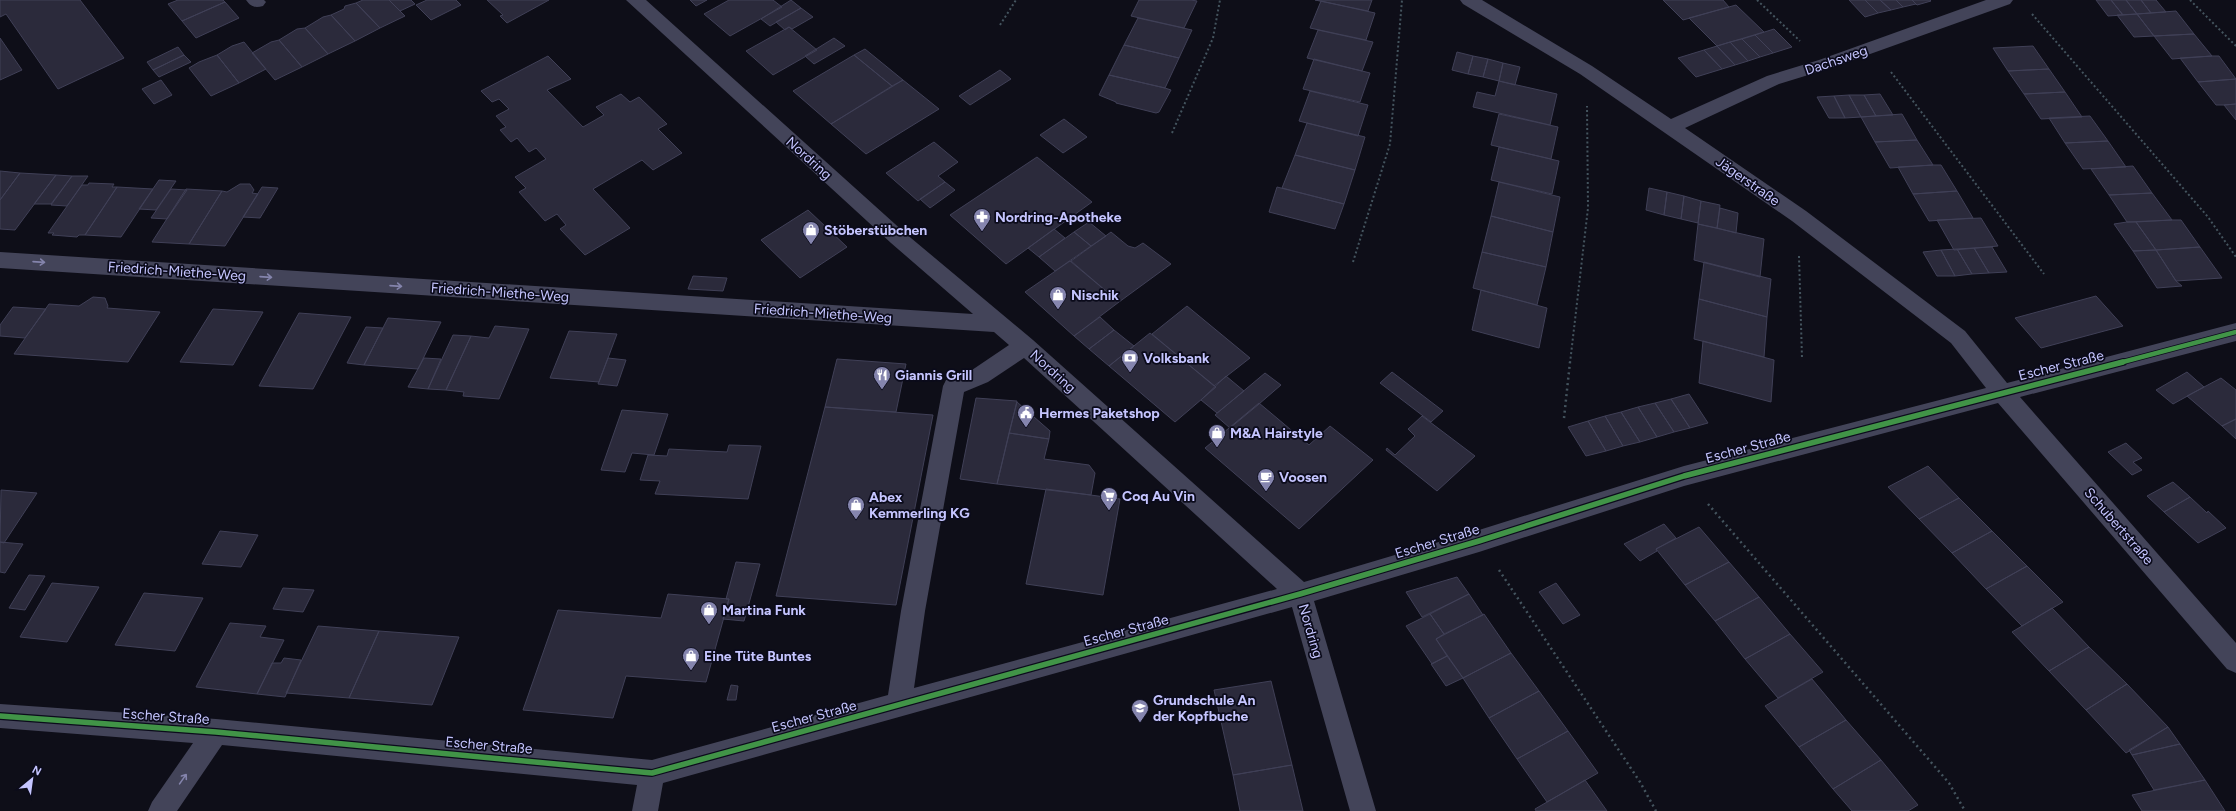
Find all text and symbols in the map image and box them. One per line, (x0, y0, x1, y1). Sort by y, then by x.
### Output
street label: Dachsweg (1802, 42, 1870, 79)
street label: Nordring (782, 133, 835, 183)
street label: Jägerstraße (1712, 153, 1783, 210)
pharmacy icon: Nordring-Apotheke (972, 207, 992, 232)
place label: Nordring-Apotheke (995, 209, 1122, 226)
shop icon: Stöberstübchen (801, 220, 821, 245)
place label: Stöberstübchen (824, 222, 927, 239)
street label: Friedrich-Miethe-Weg (107, 258, 247, 285)
one-way arrow (32, 259, 45, 266)
one-way arrow (259, 274, 272, 281)
street label: Friedrich-Miethe-Weg (430, 279, 570, 306)
one-way arrow (389, 282, 402, 289)
shop icon: Nischik (1048, 285, 1068, 310)
place label: Nischik (1071, 287, 1119, 304)
street label: Friedrich-Miethe-Weg (753, 300, 893, 327)
street label: Nordring (1026, 346, 1079, 396)
street label: Escher Straße (2017, 347, 2106, 384)
bank icon: Volksbank (1120, 348, 1140, 373)
place label: Volksbank (1143, 350, 1210, 367)
restaurant icon: Giannis Grill (872, 365, 892, 390)
place label: Giannis Grill (895, 367, 972, 384)
public building icon: Hermes Paketshop (1016, 403, 1036, 428)
place label: Hermes Paketshop (1039, 405, 1160, 422)
shop icon: M&A Hairstyle (1207, 423, 1227, 448)
place label: M&A Hairstyle (1230, 425, 1323, 442)
street label: Escher Straße (1704, 428, 1793, 467)
cafe icon: Voosen (1256, 467, 1276, 492)
place label: Voosen (1279, 469, 1327, 486)
street label: Schubertstraße (2080, 484, 2157, 569)
supermarket icon: Coq Au Vin (1099, 486, 1119, 511)
place label: Coq Au Vin (1122, 488, 1195, 505)
place label: Abex Kemmerling KG (869, 489, 970, 522)
shop icon: Abex Kemmerling KG (846, 495, 866, 520)
street label: Escher Straße (1393, 520, 1482, 562)
shop icon: Martina Funk (699, 600, 719, 625)
place label: Martina Funk (722, 602, 806, 619)
street label: Nordring (1295, 602, 1326, 660)
street label: Escher Straße (1082, 611, 1171, 650)
shop icon: Eine Tüte Buntes (681, 646, 701, 671)
place label: Eine Tüte Buntes (704, 648, 812, 665)
place label: Grundschule An der Kopfbuche (1153, 692, 1256, 725)
street label: Escher Straße (770, 697, 859, 736)
school or university icon: Grundschule An der Kopfbuche (1130, 698, 1150, 723)
street label: Escher Straße (122, 705, 210, 728)
street label: Escher Straße (445, 733, 534, 758)
north arrow (12, 759, 52, 799)
text: N (30, 763, 43, 778)
one-way arrow (179, 774, 187, 785)

